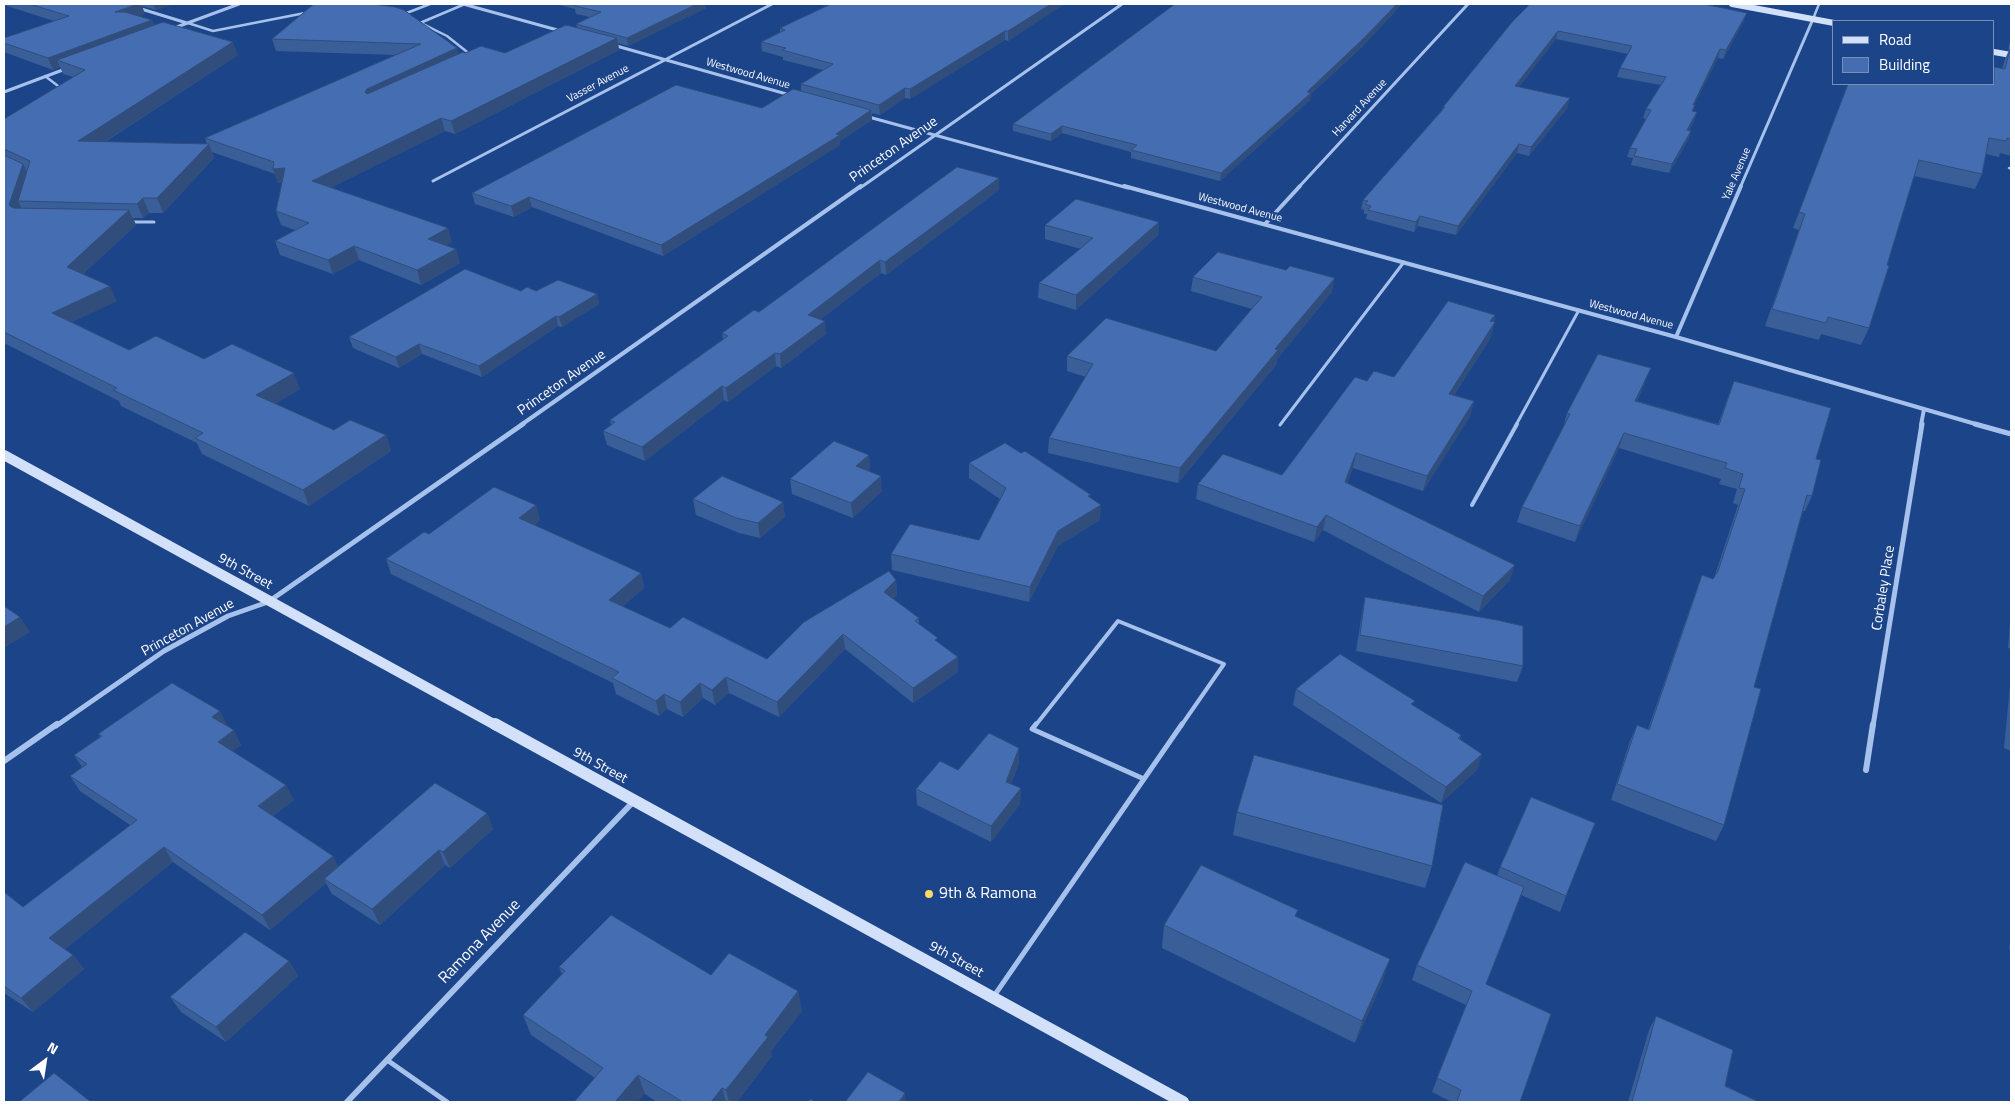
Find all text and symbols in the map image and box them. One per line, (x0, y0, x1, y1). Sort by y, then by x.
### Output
legend (1832, 20, 1995, 85)
text: Road (1879, 28, 1911, 51)
text: Building (1879, 53, 1930, 76)
street label: Westwood Avenue (705, 56, 791, 92)
street label: Vasser Avenue (565, 62, 631, 106)
street label: Harvard Avenue (1330, 77, 1390, 139)
street label: Princeton Avenue (847, 113, 941, 187)
street label: Yale Avenue (1720, 146, 1754, 202)
street label: Westwood Avenue (1196, 190, 1284, 226)
street label: Westwood Avenue (1587, 297, 1675, 333)
street label: Princeton Avenue (515, 346, 609, 420)
street label: Corbaley Place (1869, 544, 1899, 632)
street label: 9th Street (215, 550, 275, 594)
street label: Princeton Avenue (139, 596, 237, 660)
street label: 9th Street (570, 744, 630, 788)
place label: 9th & Ramona (939, 884, 1037, 904)
marker: 9th & Ramona (923, 888, 935, 900)
street label: Ramona Avenue (435, 896, 525, 988)
street label: 9th Street (926, 938, 986, 982)
north arrow (20, 1036, 70, 1086)
text: N (43, 1036, 63, 1059)

